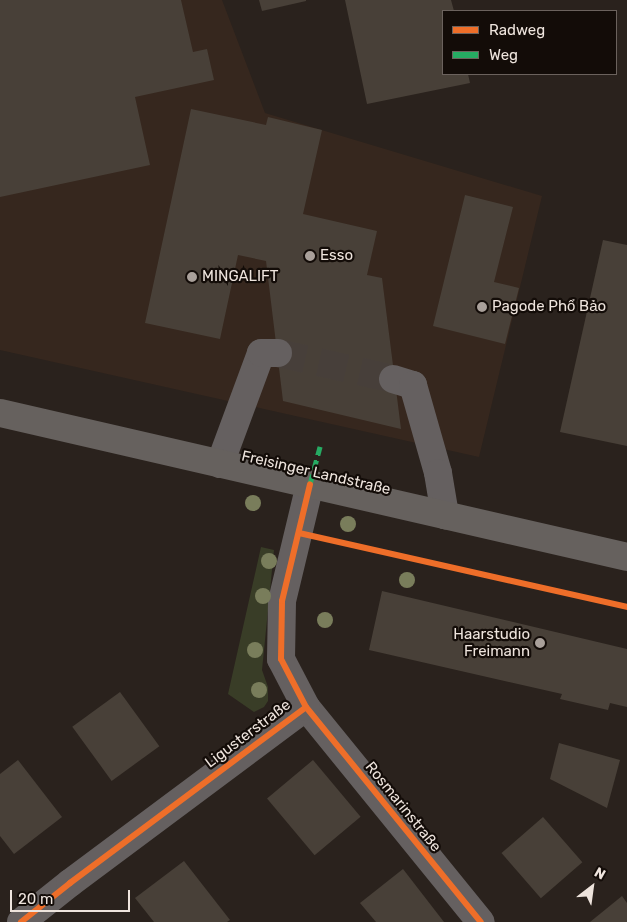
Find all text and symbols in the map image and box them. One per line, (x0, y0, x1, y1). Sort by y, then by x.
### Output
legend (442, 10, 617, 75)
text: Radweg (489, 21, 545, 39)
text: Weg (489, 46, 518, 64)
place label: Esso (320, 247, 353, 265)
marker: Esso (304, 250, 316, 262)
place label: MINGALIFT (202, 268, 278, 286)
marker: MINGALIFT (186, 271, 198, 283)
place label: Pagode Phổ Bảo (492, 298, 606, 316)
marker: Pagode Phổ Bảo (476, 301, 488, 313)
street label: Freisinger Landstraße (240, 447, 392, 499)
place label: Haarstudio Freimann (453, 625, 530, 660)
marker: Haarstudio Freimann (534, 637, 546, 649)
street label: Ligusterstraße (202, 696, 294, 772)
street label: Rosmarinstraße (361, 758, 445, 856)
north arrow (567, 862, 617, 912)
text: N (591, 864, 608, 883)
scale bar (12, 880, 132, 912)
text: 20 m (18, 890, 53, 908)

